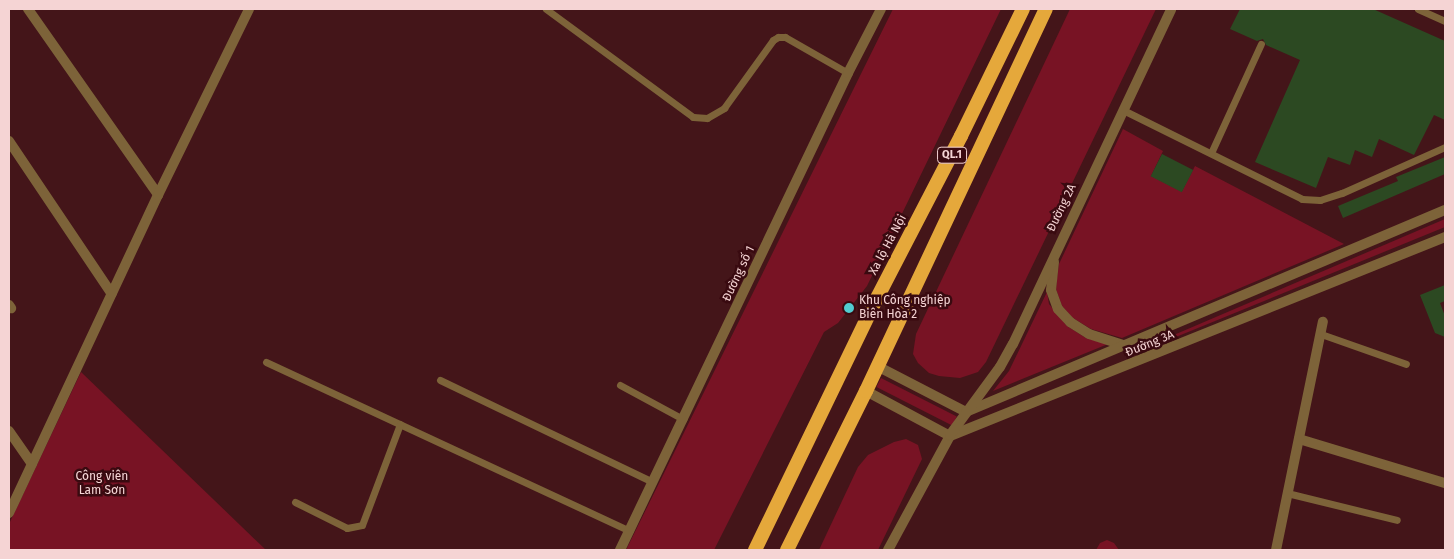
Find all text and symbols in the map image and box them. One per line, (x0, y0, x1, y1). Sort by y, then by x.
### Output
road number: QL.1 (937, 146, 967, 164)
street label: Đường 2A (1044, 182, 1080, 234)
street label: Xa lộ Hà Nội (866, 212, 910, 278)
street label: Đường số 1 (720, 244, 758, 304)
place label: Khu Công nghiệp Biên Hòa 2 (859, 294, 951, 322)
marker: Khu Công nghiệp Biên Hòa 2 (843, 302, 855, 314)
street label: Đường 3A (1124, 328, 1176, 360)
park label: Công viên Lam Sơn (76, 470, 128, 498)

